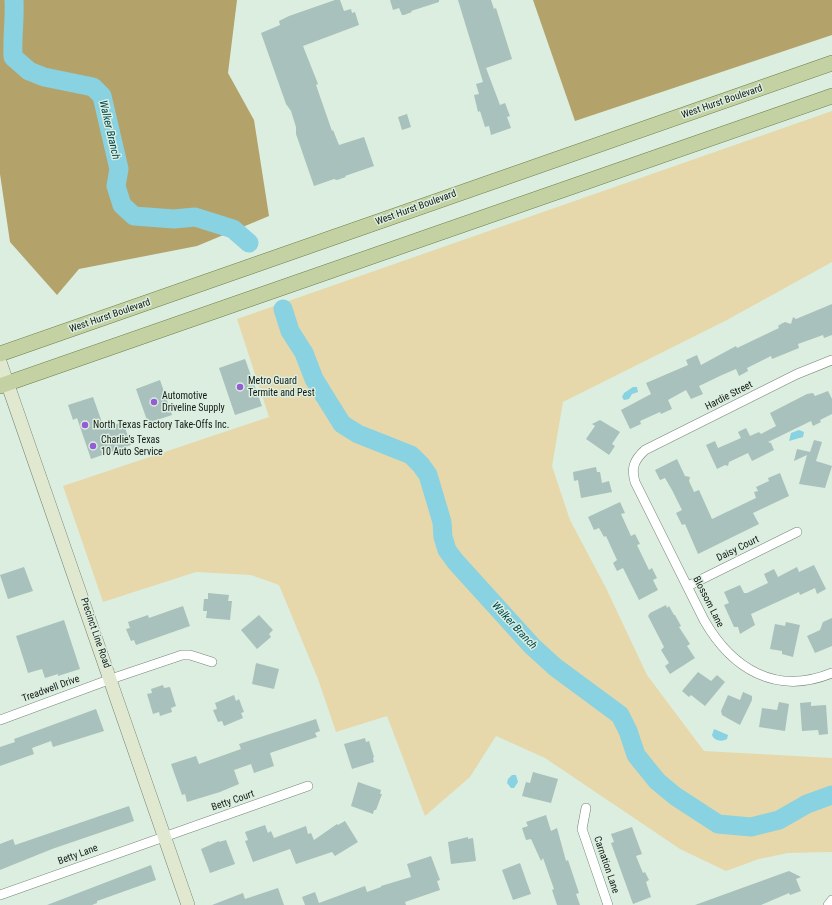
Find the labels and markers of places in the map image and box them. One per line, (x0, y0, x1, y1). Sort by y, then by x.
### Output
place label: Metro Guard Termite and Pest (248, 375, 315, 398)
marker: Metro Guard Termite and Pest (235, 382, 245, 392)
place label: Automotive Driveline Supply (162, 390, 225, 414)
marker: Automotive Driveline Supply (149, 397, 159, 407)
place label: North Texas Factory Take-Offs Inc. (93, 419, 229, 431)
marker: North Texas Factory Take-Offs Inc. (80, 420, 90, 430)
place label: Charlie's Texas 10 Auto Service (101, 434, 163, 458)
marker: Charlie's Texas 10 Auto Service (88, 441, 98, 451)

